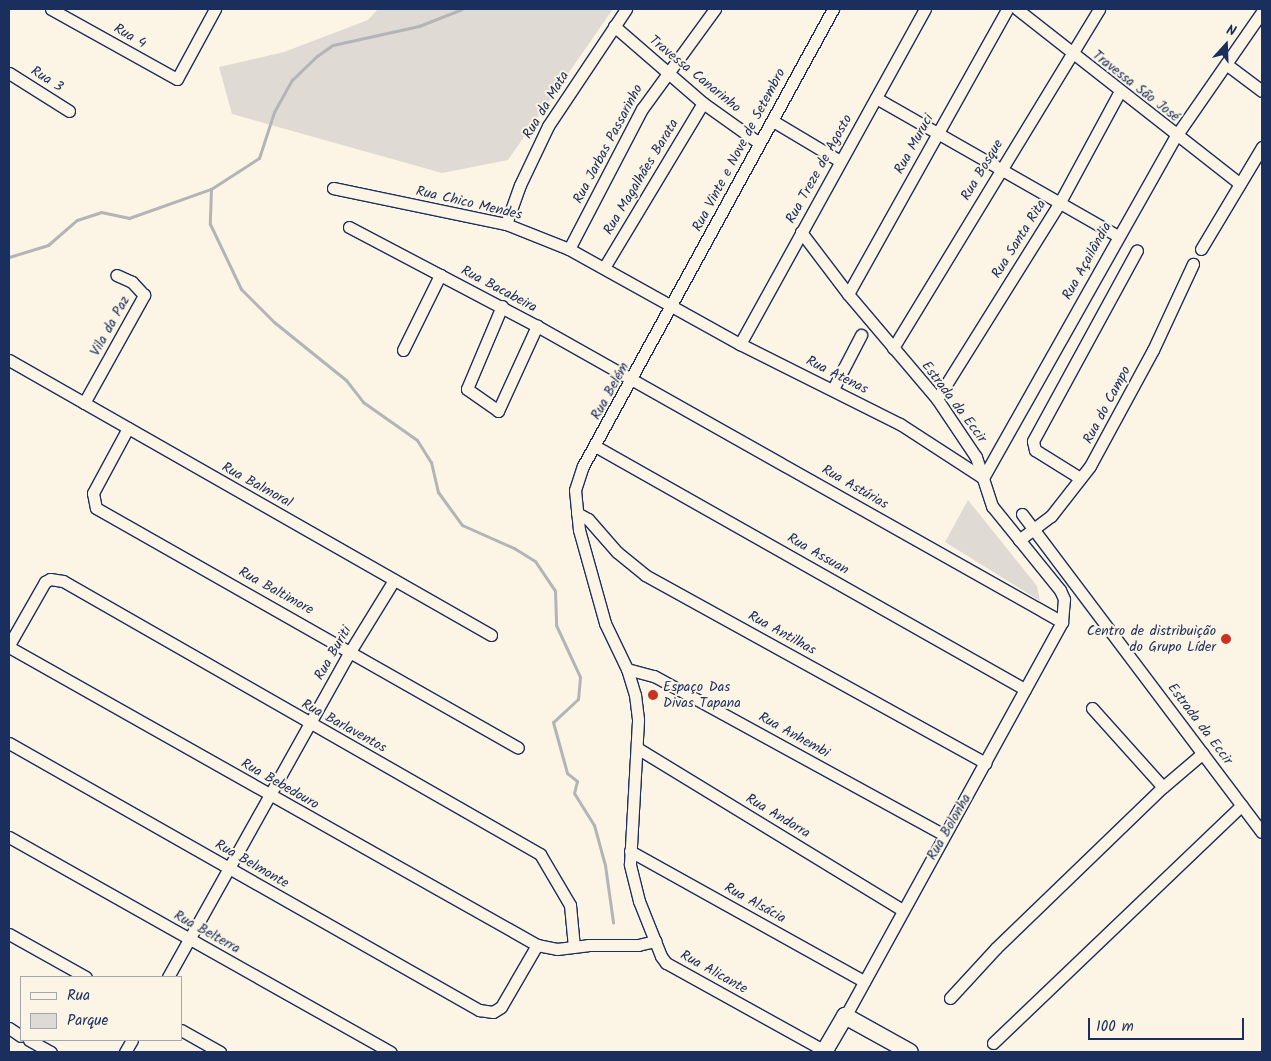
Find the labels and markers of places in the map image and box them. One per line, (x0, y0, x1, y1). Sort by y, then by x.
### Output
place label: Centro de distribuição do Grupo Líder (1087, 623, 1216, 656)
marker: Centro de distribuição do Grupo Líder (1220, 633, 1232, 645)
place label: Espaço Das Divas Tapana (663, 679, 741, 712)
marker: Espaço Das Divas Tapana (647, 689, 659, 701)

